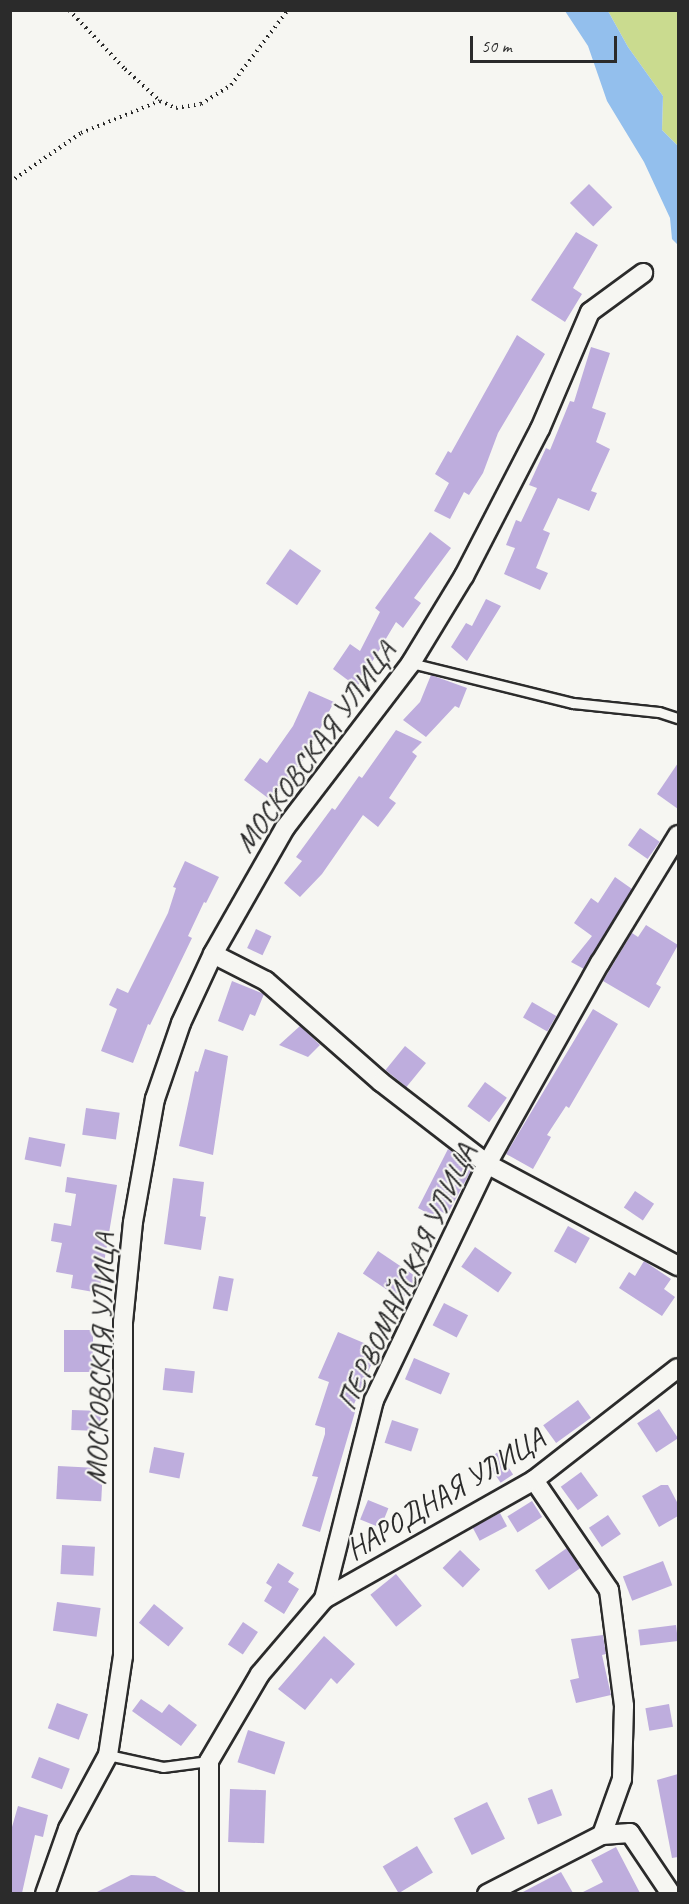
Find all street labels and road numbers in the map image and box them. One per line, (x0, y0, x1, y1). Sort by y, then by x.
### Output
street label: МОСКОВСКАЯ УЛИЦА (227, 635, 403, 859)
street label: ПЕРВОМАЙСКАЯ УЛИЦА (329, 1139, 483, 1415)
street label: МОСКОВСКАЯ УЛИЦА (78, 1233, 122, 1485)
street label: НАРОДНАЯ УЛИЦА (339, 1420, 551, 1568)

